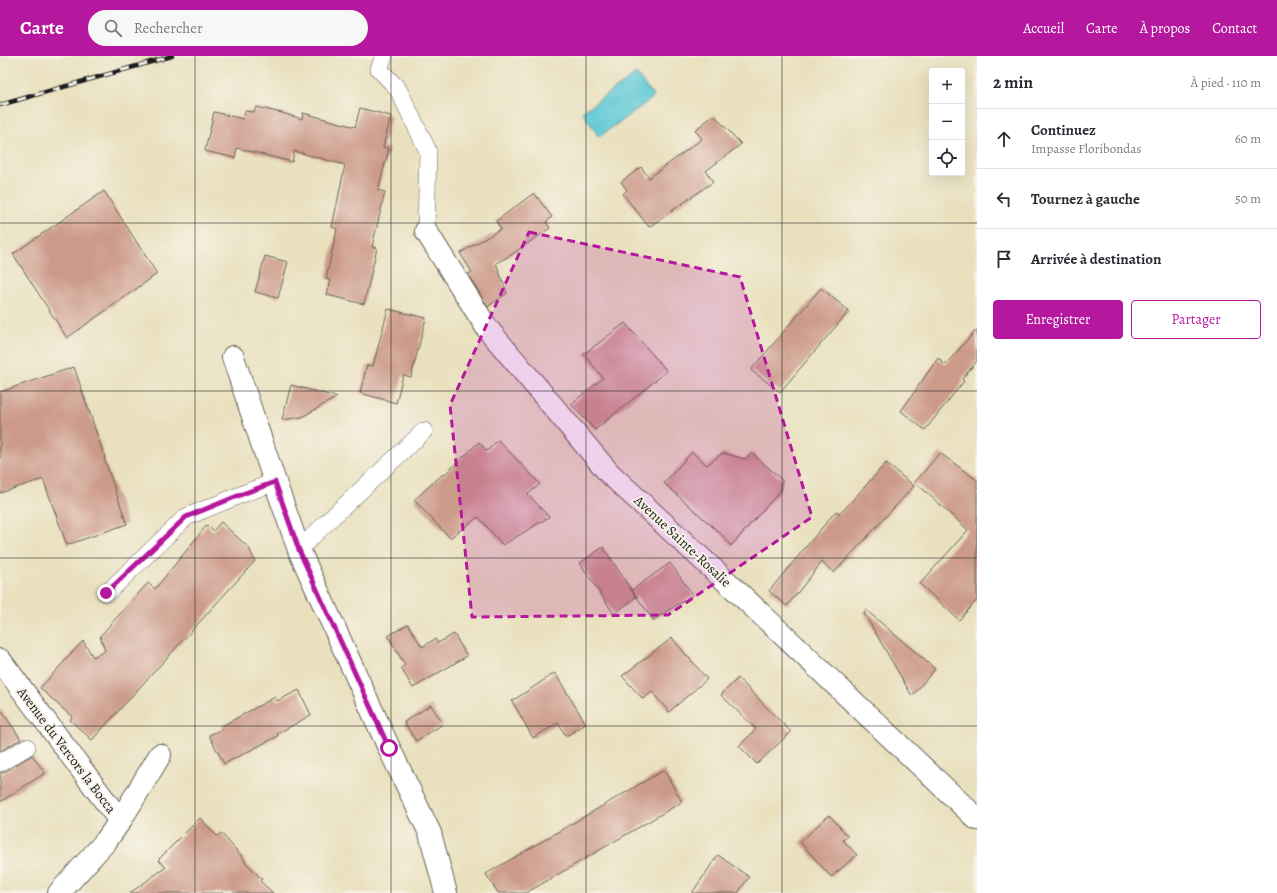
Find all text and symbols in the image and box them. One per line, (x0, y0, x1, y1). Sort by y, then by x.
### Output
search box (88, 10, 368, 46)
text: Carte (20, 15, 64, 41)
icon: search (102, 17, 124, 39)
text: Rechercher (134, 18, 203, 38)
text: Accueil (1023, 19, 1064, 38)
text: Carte (1086, 19, 1118, 38)
text: À propos (1140, 19, 1190, 38)
text: Contact (1212, 19, 1257, 38)
map controls (929, 68, 965, 176)
button: + (929, 68, 965, 104)
text: 2 min (993, 71, 1033, 94)
text: À pied · 110 m (1191, 74, 1261, 91)
button: − (929, 104, 965, 140)
text: Continuez (1031, 120, 1096, 140)
icon: ahead (993, 128, 1015, 150)
text: 60 m (1235, 130, 1261, 147)
button: locate (929, 140, 965, 176)
text: Impasse Floribondas (1031, 140, 1142, 157)
icon: left (993, 188, 1015, 210)
text: Tournez à gauche (1031, 189, 1140, 209)
text: 50 m (1235, 190, 1261, 207)
icon: arrive (993, 248, 1015, 270)
text: Arrivée à destination (1031, 249, 1162, 269)
button: Enregistrer (993, 300, 1123, 339)
button: Partager (1131, 300, 1261, 339)
street label: Avenue Sainte-Rosalie (629, 491, 735, 591)
route end (97, 584, 115, 602)
street label: Avenue du Vercors la Bocca (12, 682, 121, 818)
route start (380, 739, 398, 757)

